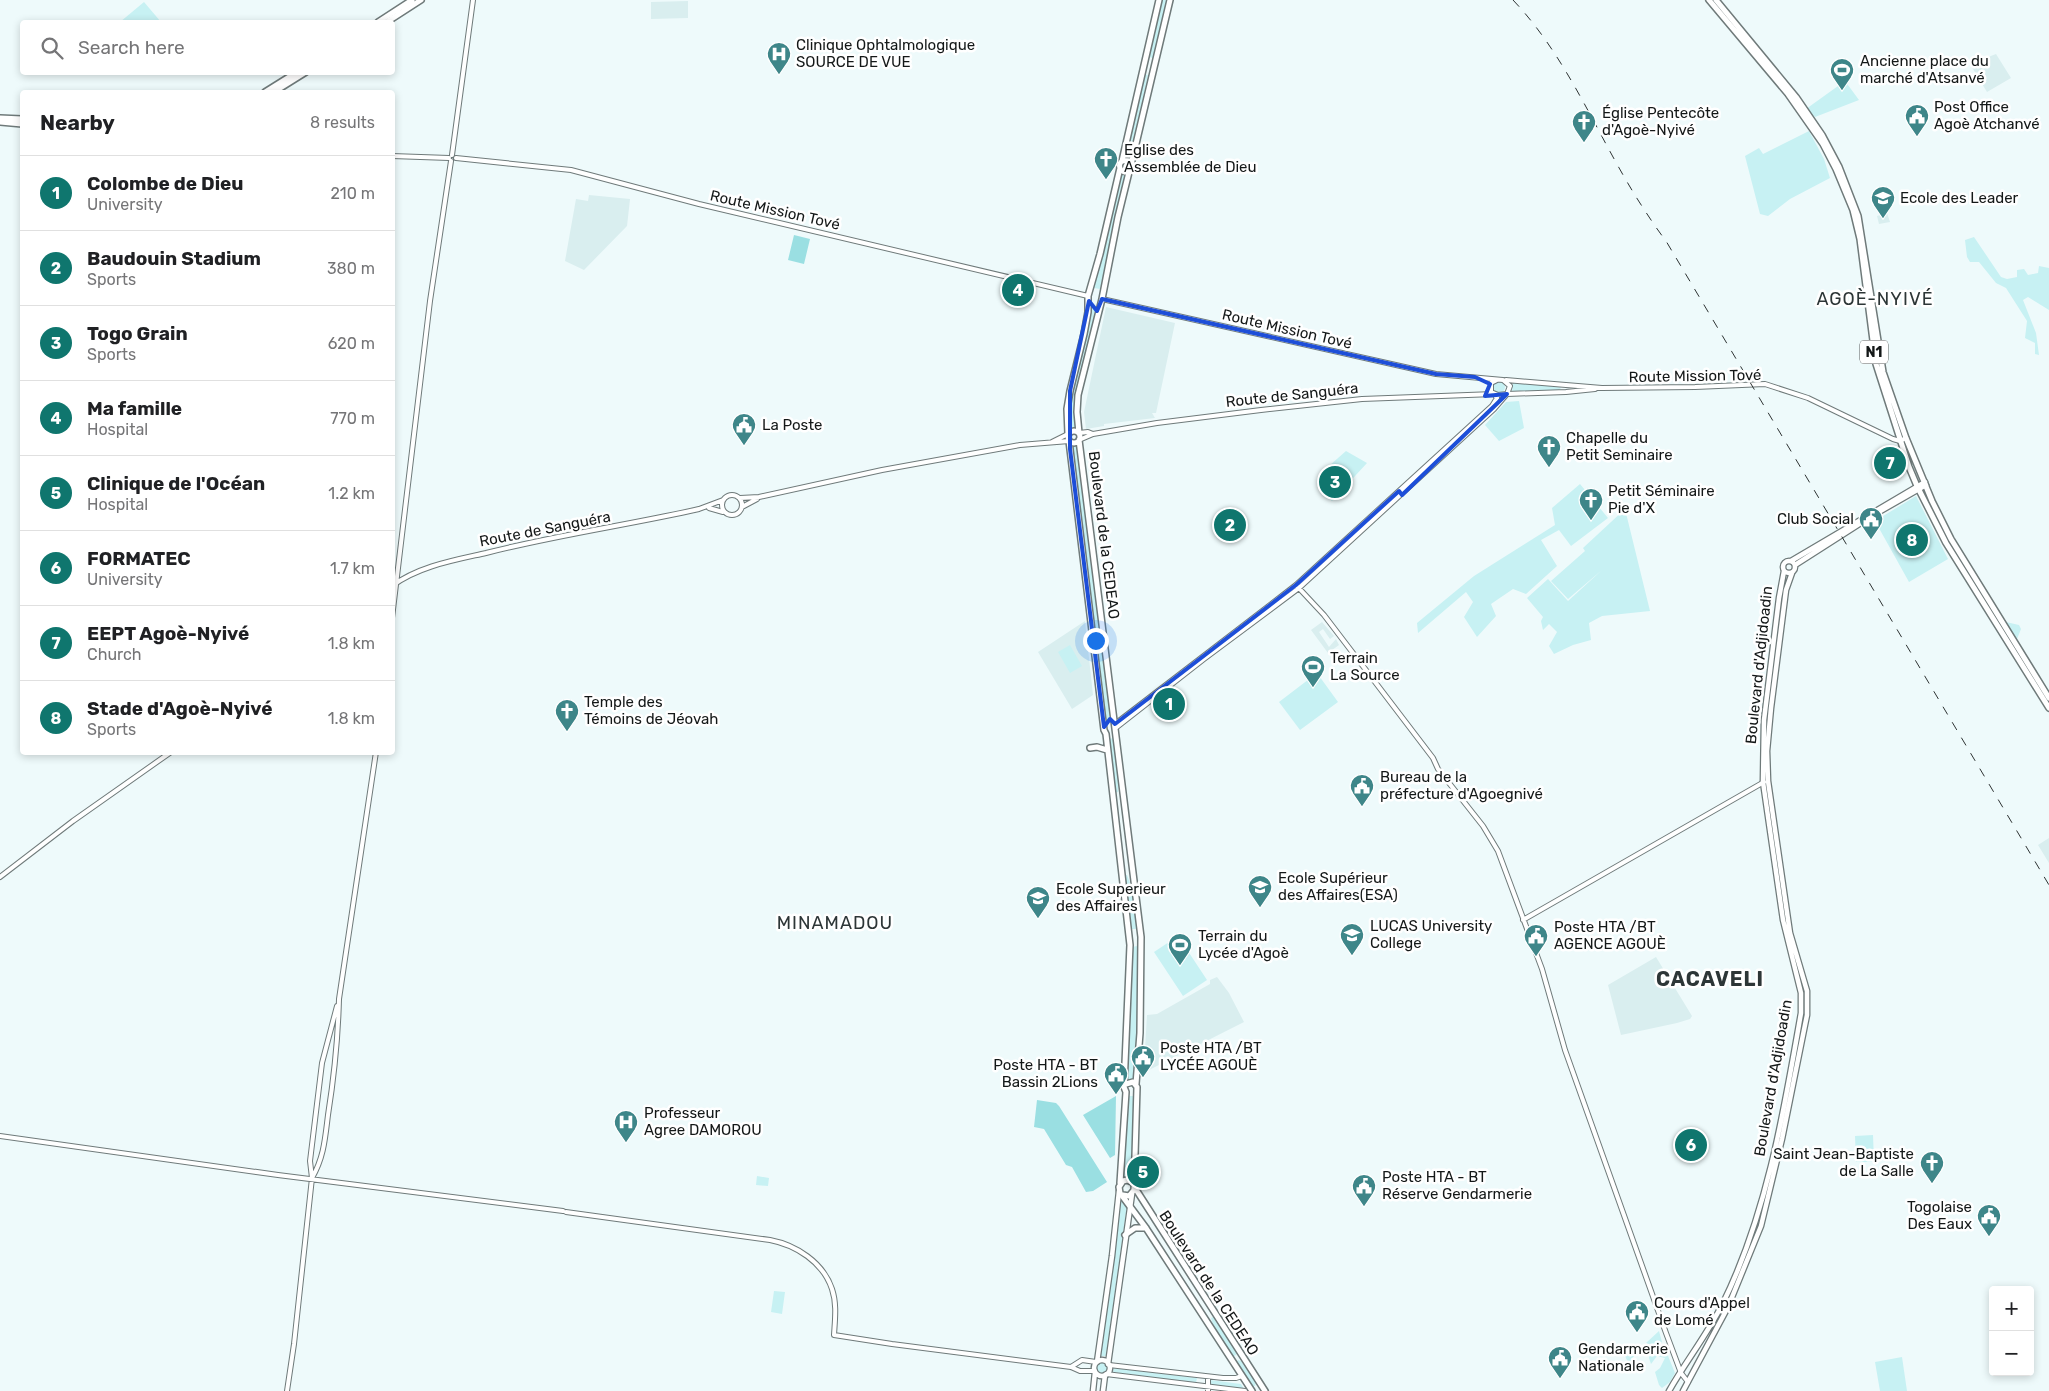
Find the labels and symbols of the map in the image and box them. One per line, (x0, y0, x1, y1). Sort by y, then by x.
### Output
place label: Clinique Ophtalmologique SOURCE DE VUE (796, 36, 975, 71)
hospital icon: Clinique Ophtalmologique SOURCE DE VUE (766, 41, 792, 75)
place label: Ancienne place du marché d'Atsanvé (1860, 52, 1989, 87)
sports icon: Ancienne place du marché d'Atsanvé (1829, 57, 1855, 91)
place label: Post Office Agoè Atchanvé (1934, 98, 2040, 133)
public building icon: Post Office Agoè Atchanvé (1904, 103, 1930, 137)
place label: Église Pentecôte d'Agoè-Nyivé (1602, 104, 1719, 139)
church icon: Église Pentecôte d'Agoè-Nyivé (1571, 109, 1597, 143)
place label: Eglise des Assemblée de Dieu (1124, 141, 1257, 176)
church icon: Eglise des Assemblée de Dieu (1093, 146, 1119, 180)
school or university icon: Ecole des Leader (1870, 185, 1896, 219)
street label: Route Mission Tové (708, 186, 842, 234)
place label: Ecole des Leader (1900, 189, 2019, 207)
pin: 4 (1002, 271, 1034, 309)
district label: AGOÈ-NYIVÉ (1816, 288, 1934, 310)
street label: Route Mission Tové (1220, 305, 1354, 353)
road number: N1 (1860, 341, 1888, 364)
street label: Route Mission Tové (1628, 366, 1762, 386)
street label: Route de Sanguéra (1225, 379, 1359, 411)
public building icon: La Poste (731, 412, 757, 446)
place label: La Poste (762, 416, 822, 434)
place label: Chapelle du Petit Seminaire (1566, 429, 1673, 464)
church icon: Chapelle du Petit Seminaire (1536, 434, 1562, 468)
pin: 7 (1874, 444, 1906, 482)
street label: Boulevard de la CEDEAO (1085, 450, 1123, 620)
pin: 3 (1319, 463, 1351, 501)
place label: Petit Séminaire Pie d'X (1608, 482, 1715, 517)
church icon: Petit Séminaire Pie d'X (1578, 487, 1604, 521)
pin: 2 (1214, 506, 1246, 544)
public building icon: Club Social (1858, 506, 1884, 540)
street label: Route de Sanguéra (478, 507, 612, 551)
place label: Club Social (1777, 510, 1854, 528)
pin: 8 (1896, 521, 1928, 559)
street label: Boulevard d'Adjidoadin (1742, 585, 1776, 745)
your location (1083, 628, 1109, 654)
place label: Terrain La Source (1330, 649, 1400, 684)
sports icon: Terrain La Source (1300, 654, 1326, 688)
pin: 1 (1153, 685, 1185, 723)
place label: Temple des Témoins de Jéovah (584, 693, 718, 728)
church icon: Temple des Témoins de Jéovah (554, 698, 580, 732)
place label: Bureau de la préfecture d'Agoegnivé (1380, 768, 1543, 803)
public building icon: Bureau de la préfecture d'Agoegnivé (1349, 773, 1375, 807)
place label: Ecole Supérieur des Affaires(ESA) (1278, 869, 1398, 904)
school or university icon: Ecole Supérieur des Affaires(ESA) (1247, 874, 1273, 908)
place label: Ecole Superieur des Affaires (1056, 880, 1166, 915)
school or university icon: Ecole Superieur des Affaires (1025, 885, 1051, 919)
district label: MINAMADOU (777, 912, 893, 934)
place label: LUCAS University College (1370, 917, 1492, 952)
place label: Poste HTA /BT AGENCE AGOUÈ (1554, 918, 1666, 953)
school or university icon: LUCAS University College (1339, 922, 1365, 956)
public building icon: Poste HTA /BT AGENCE AGOUÈ (1523, 923, 1549, 957)
place label: Terrain du Lycée d'Agoè (1198, 927, 1289, 962)
sports icon: Terrain du Lycée d'Agoè (1167, 932, 1193, 966)
district label: CACAVELI (1656, 967, 1764, 991)
street label: Boulevard d'Adjidoadin (1750, 998, 1796, 1158)
place label: Poste HTA /BT LYCÉE AGOUÈ (1160, 1039, 1262, 1074)
public building icon: Poste HTA /BT LYCÉE AGOUÈ (1130, 1044, 1156, 1078)
place label: Poste HTA - BT Bassin 2Lions (993, 1056, 1098, 1091)
public building icon: Poste HTA - BT Bassin 2Lions (1103, 1061, 1129, 1095)
place label: Professeur Agree DAMOROU (644, 1104, 762, 1139)
hospital icon: Professeur Agree DAMOROU (613, 1109, 639, 1143)
pin: 6 (1675, 1126, 1707, 1164)
place label: Saint Jean-Baptiste de La Salle (1773, 1145, 1914, 1180)
church icon: Saint Jean-Baptiste de La Salle (1919, 1150, 1945, 1184)
pin: 5 (1127, 1153, 1159, 1191)
place label: Poste HTA - BT Réserve Gendarmerie (1382, 1168, 1532, 1203)
public building icon: Poste HTA - BT Réserve Gendarmerie (1351, 1173, 1377, 1207)
place label: Togolaise Des Eaux (1907, 1198, 1972, 1233)
public building icon: Togolaise Des Eaux (1976, 1203, 2002, 1237)
street label: Boulevard de la CEDEAO (1155, 1207, 1263, 1359)
place label: Cours d'Appel de Lomé (1654, 1294, 1750, 1329)
public building icon: Cours d'Appel de Lomé (1624, 1299, 1650, 1333)
place label: Gendarmerie Nationale (1578, 1340, 1668, 1375)
public building icon: Gendarmerie Nationale (1547, 1345, 1573, 1379)

